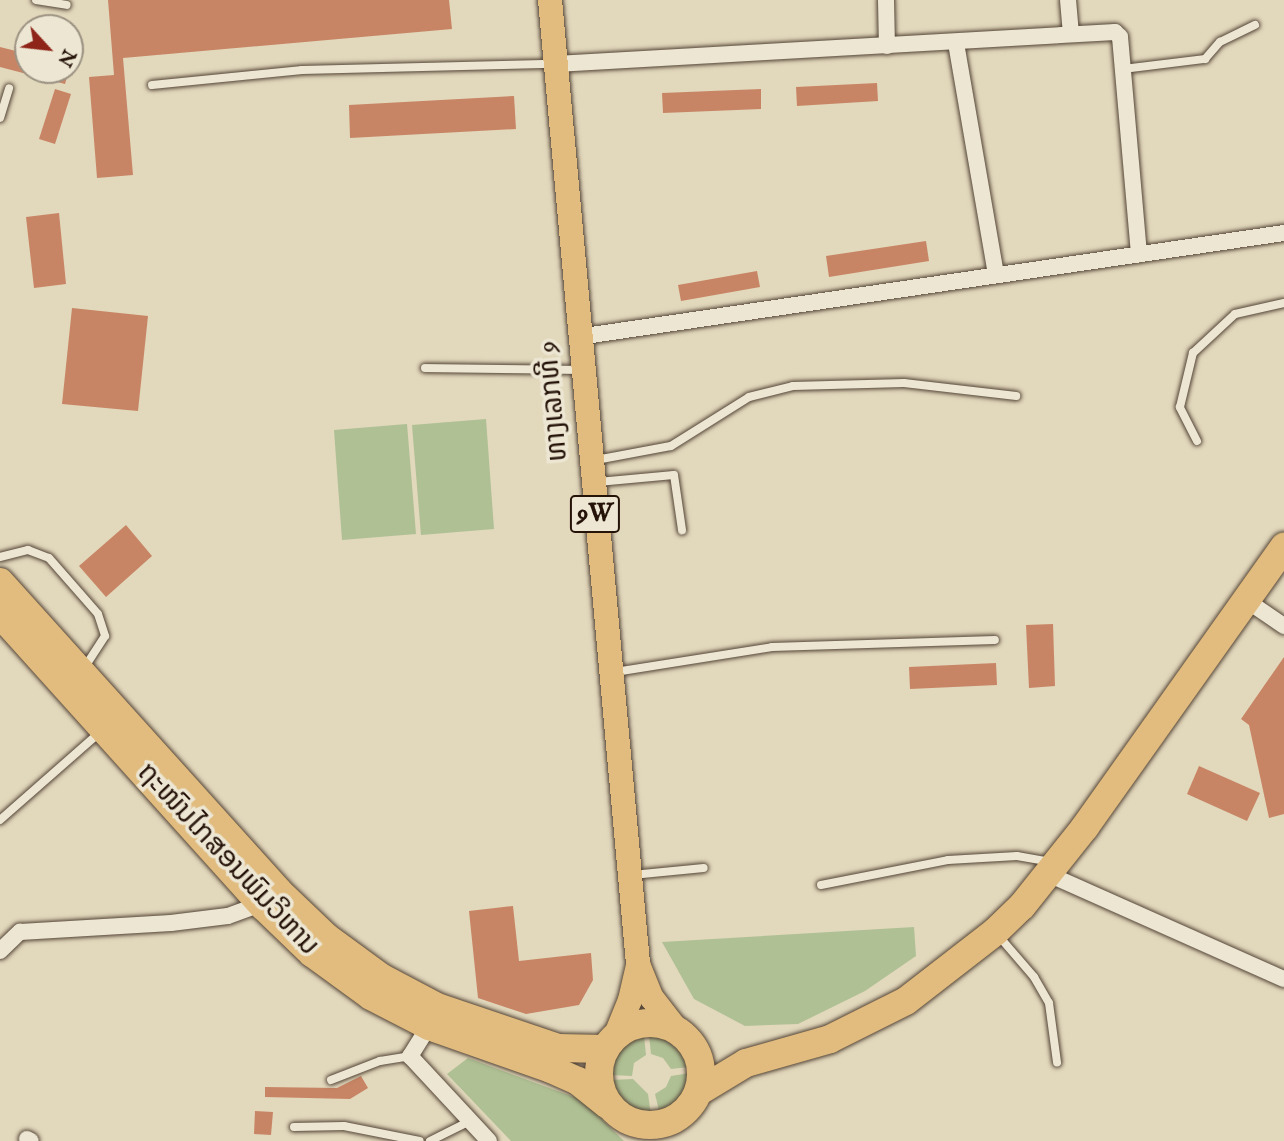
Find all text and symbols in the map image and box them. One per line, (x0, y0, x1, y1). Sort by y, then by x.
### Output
north arrow (14, 14, 84, 84)
text: N (52, 45, 80, 70)
street label: ທາງເລກທີ 9 (532, 339, 576, 463)
road number: 9W (569, 492, 621, 536)
street label: ຖະໜົນໄກສອນພົມວິຫານ (129, 757, 325, 963)

